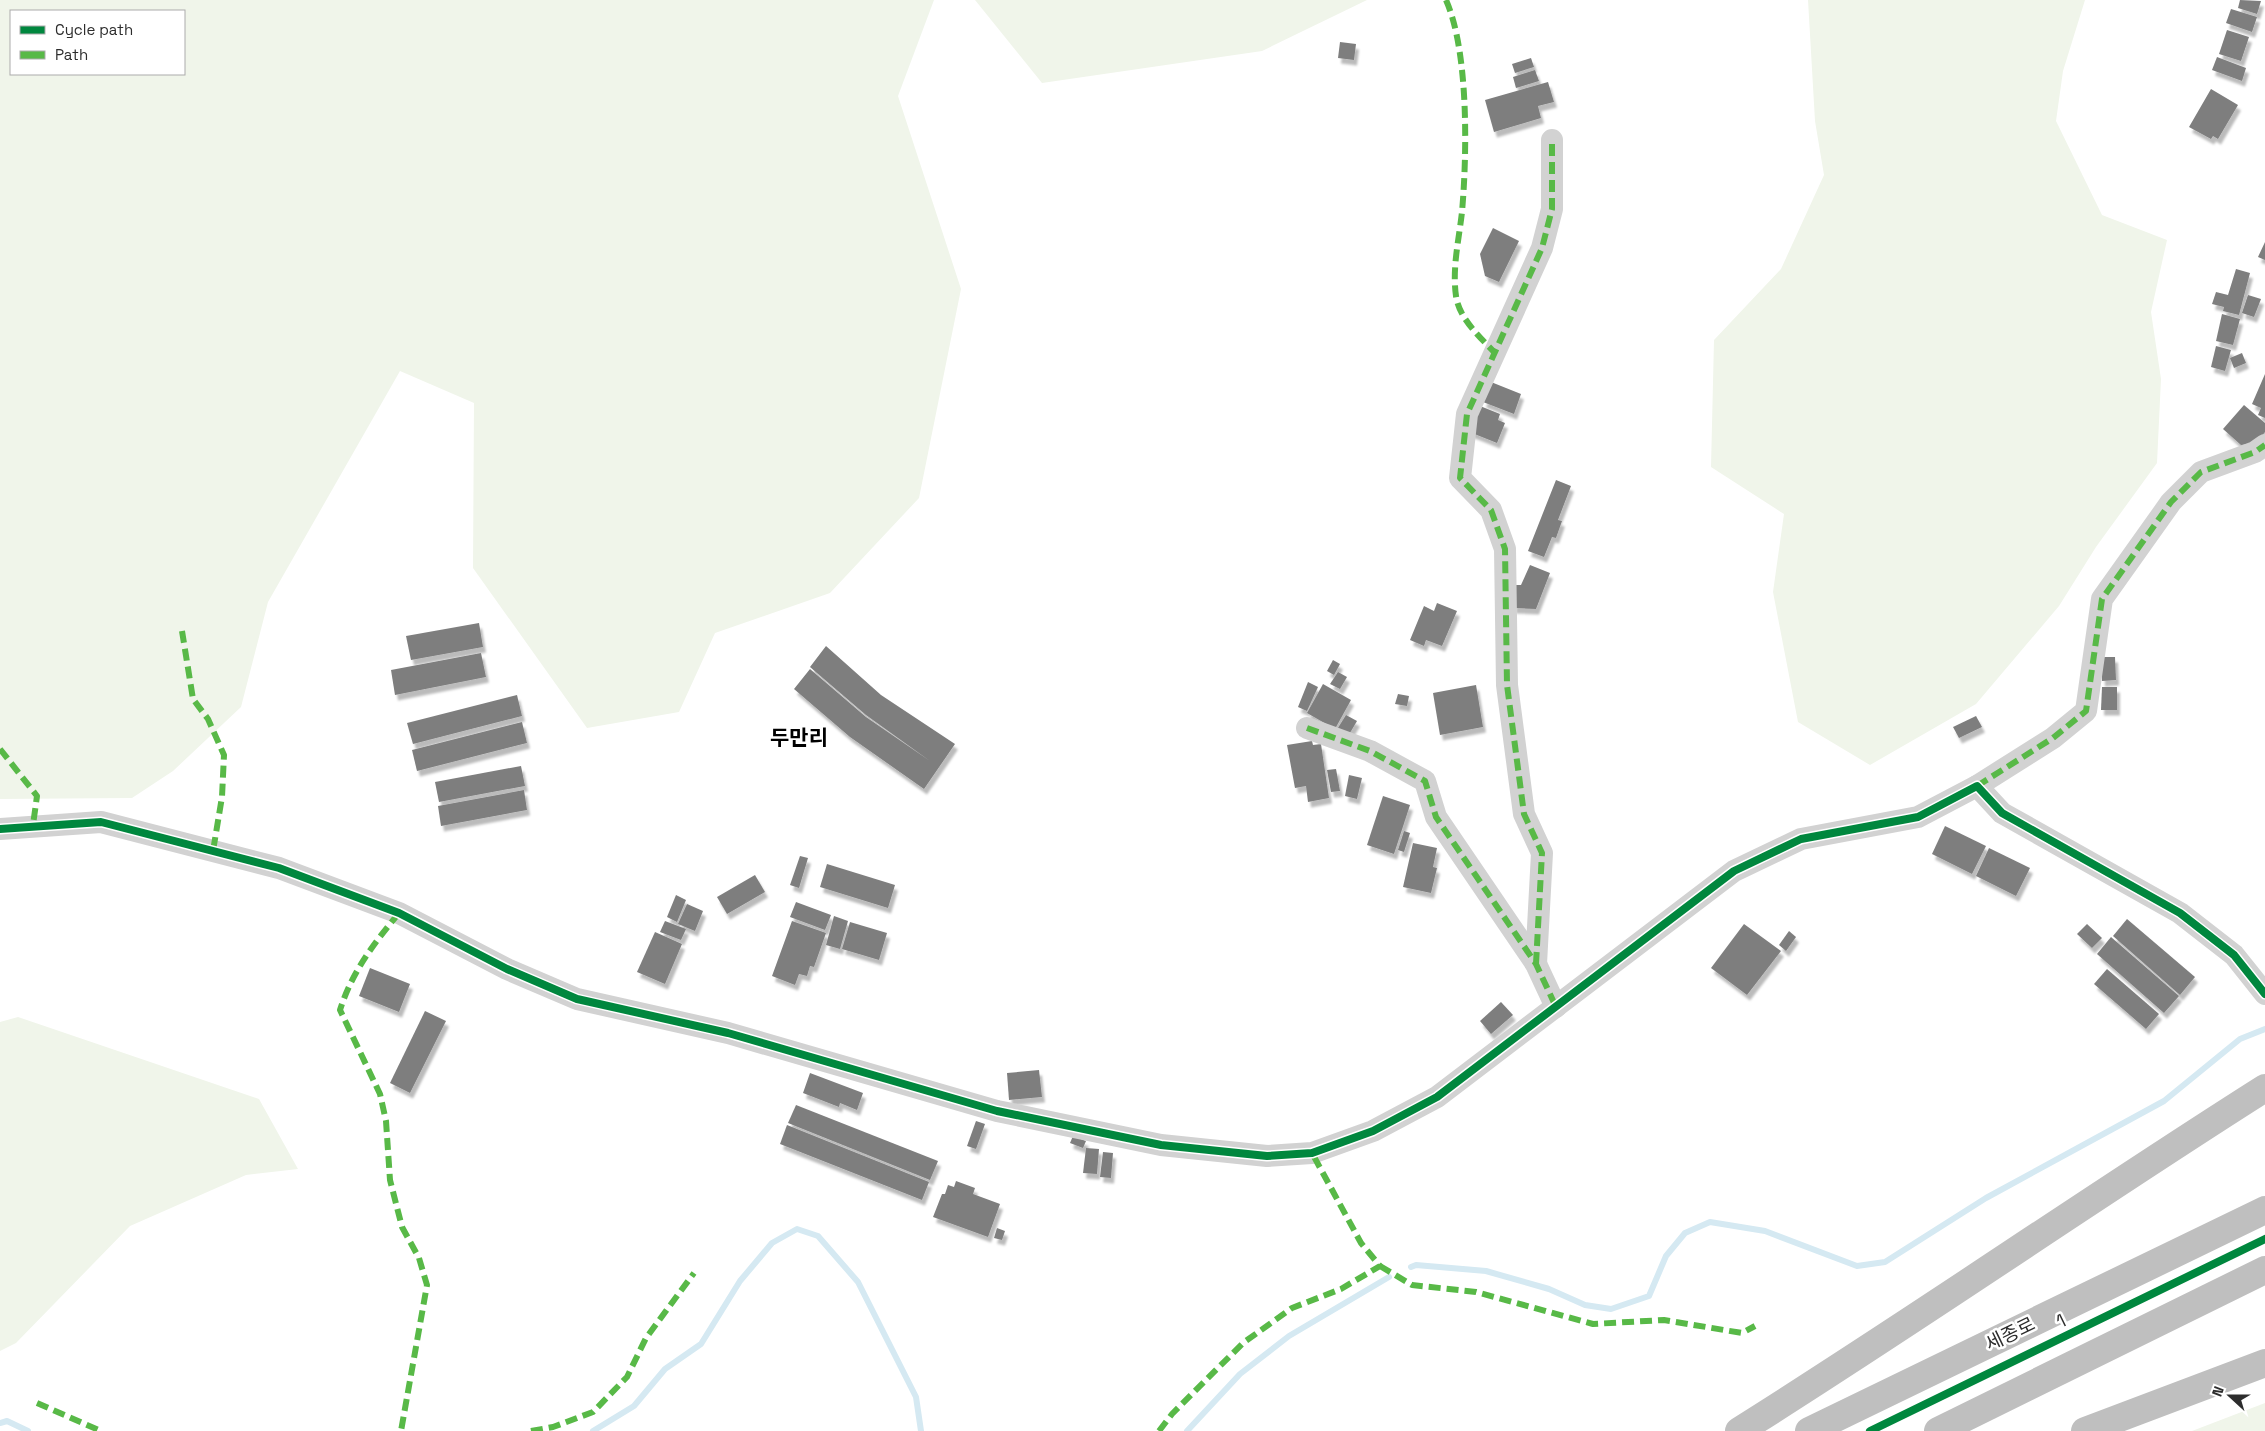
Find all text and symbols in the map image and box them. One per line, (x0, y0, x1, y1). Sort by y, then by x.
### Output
legend (10, 10, 185, 75)
text: Cycle path (55, 20, 133, 39)
text: Path (55, 45, 88, 64)
district label: 두만리 (770, 724, 828, 751)
street label: 1 (2052, 1308, 2070, 1334)
street label: 세종로 (1981, 1311, 2039, 1357)
north arrow (2205, 1371, 2255, 1421)
text: N (2208, 1384, 2228, 1399)

